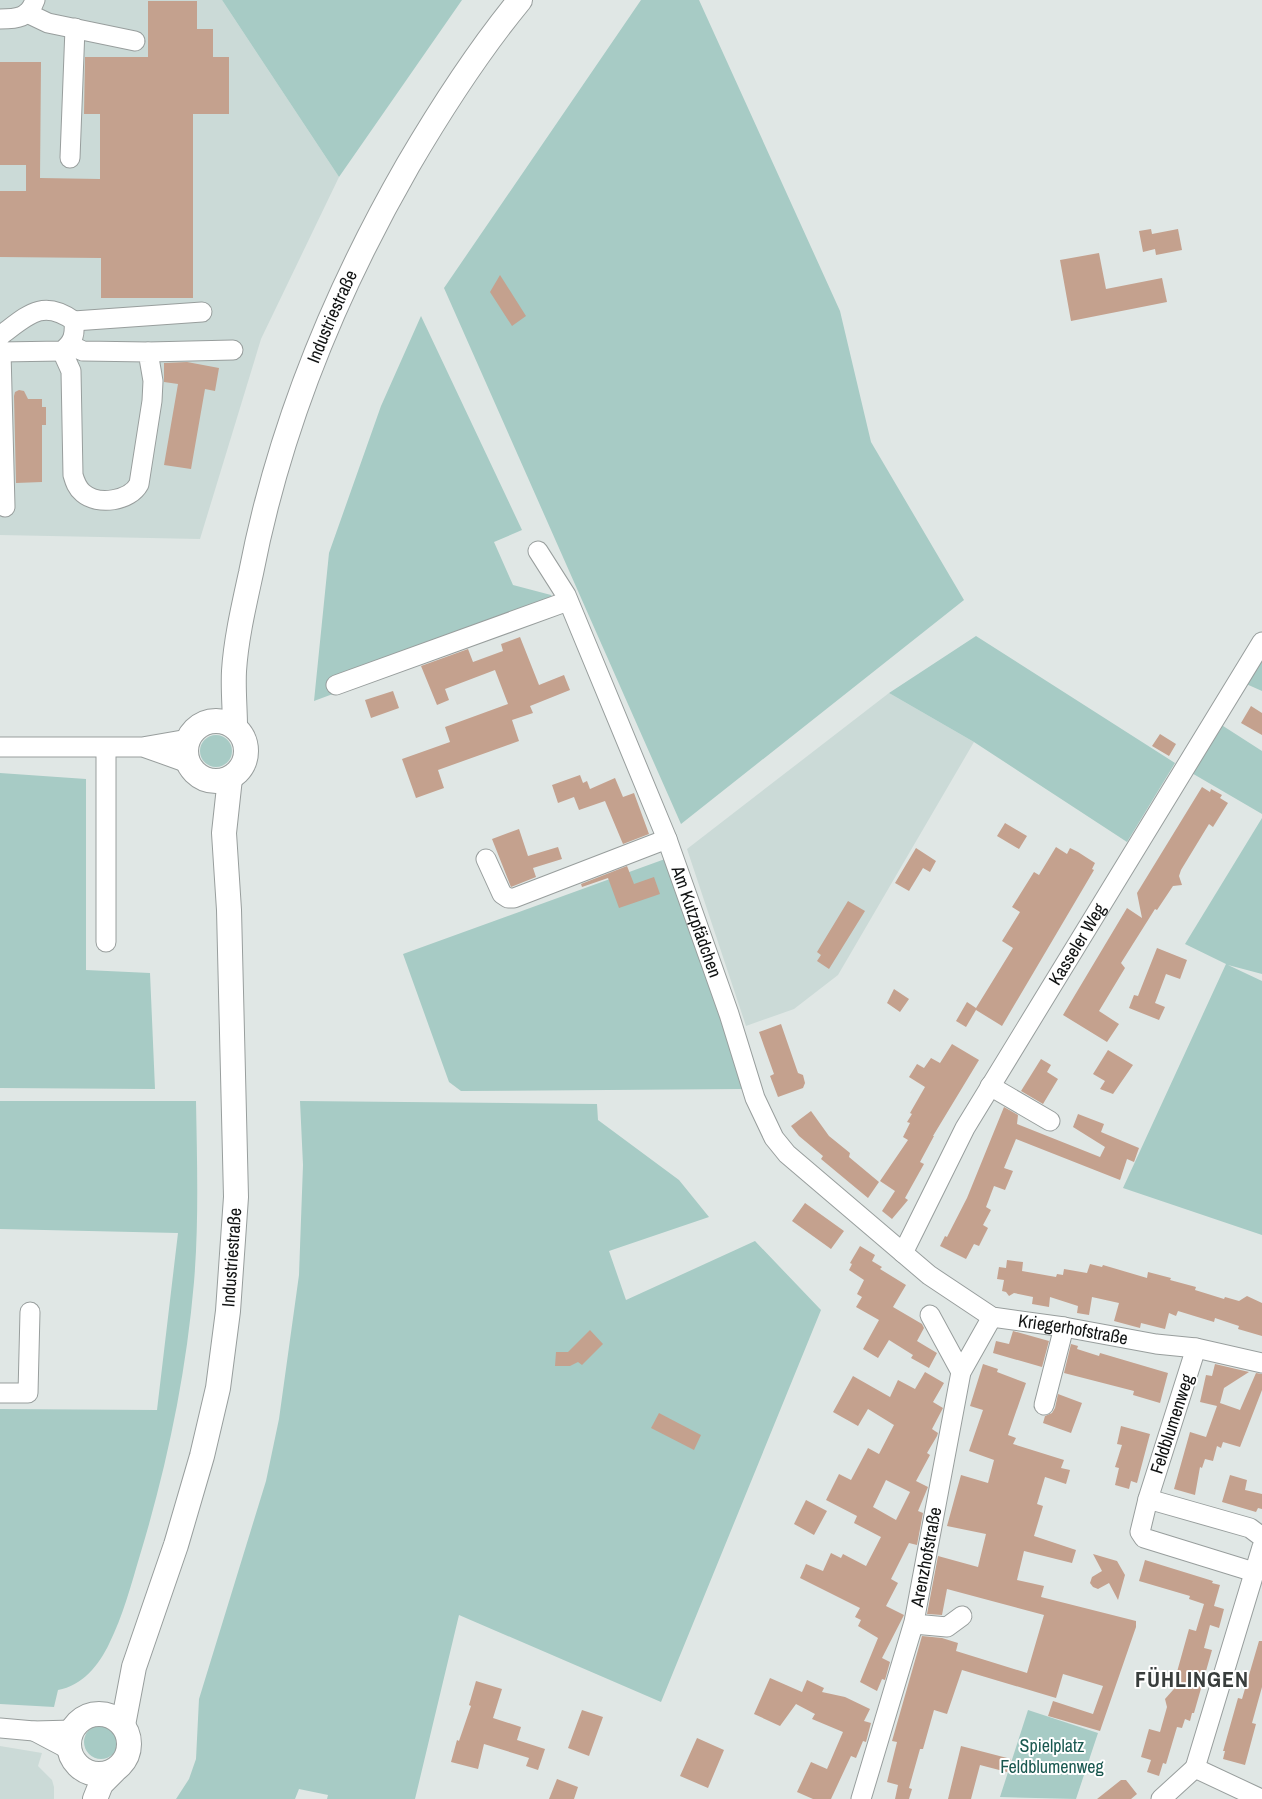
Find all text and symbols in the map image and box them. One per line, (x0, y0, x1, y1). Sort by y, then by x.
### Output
street label: Industriestraße (300, 266, 363, 367)
street label: Am Kutzpfädchen (665, 861, 728, 981)
street label: Kasseler Weg (1042, 898, 1112, 990)
street label: Industriestraße (215, 1207, 247, 1308)
street label: Kriegerhofstraße (1017, 1308, 1130, 1351)
street label: Feldblumenweg (1144, 1370, 1200, 1477)
street label: Arenzhofstraße (904, 1505, 947, 1610)
district label: FÜHLINGEN (1135, 1664, 1249, 1694)
park label: Spielplatz Feldblumenweg (1000, 1733, 1105, 1779)

